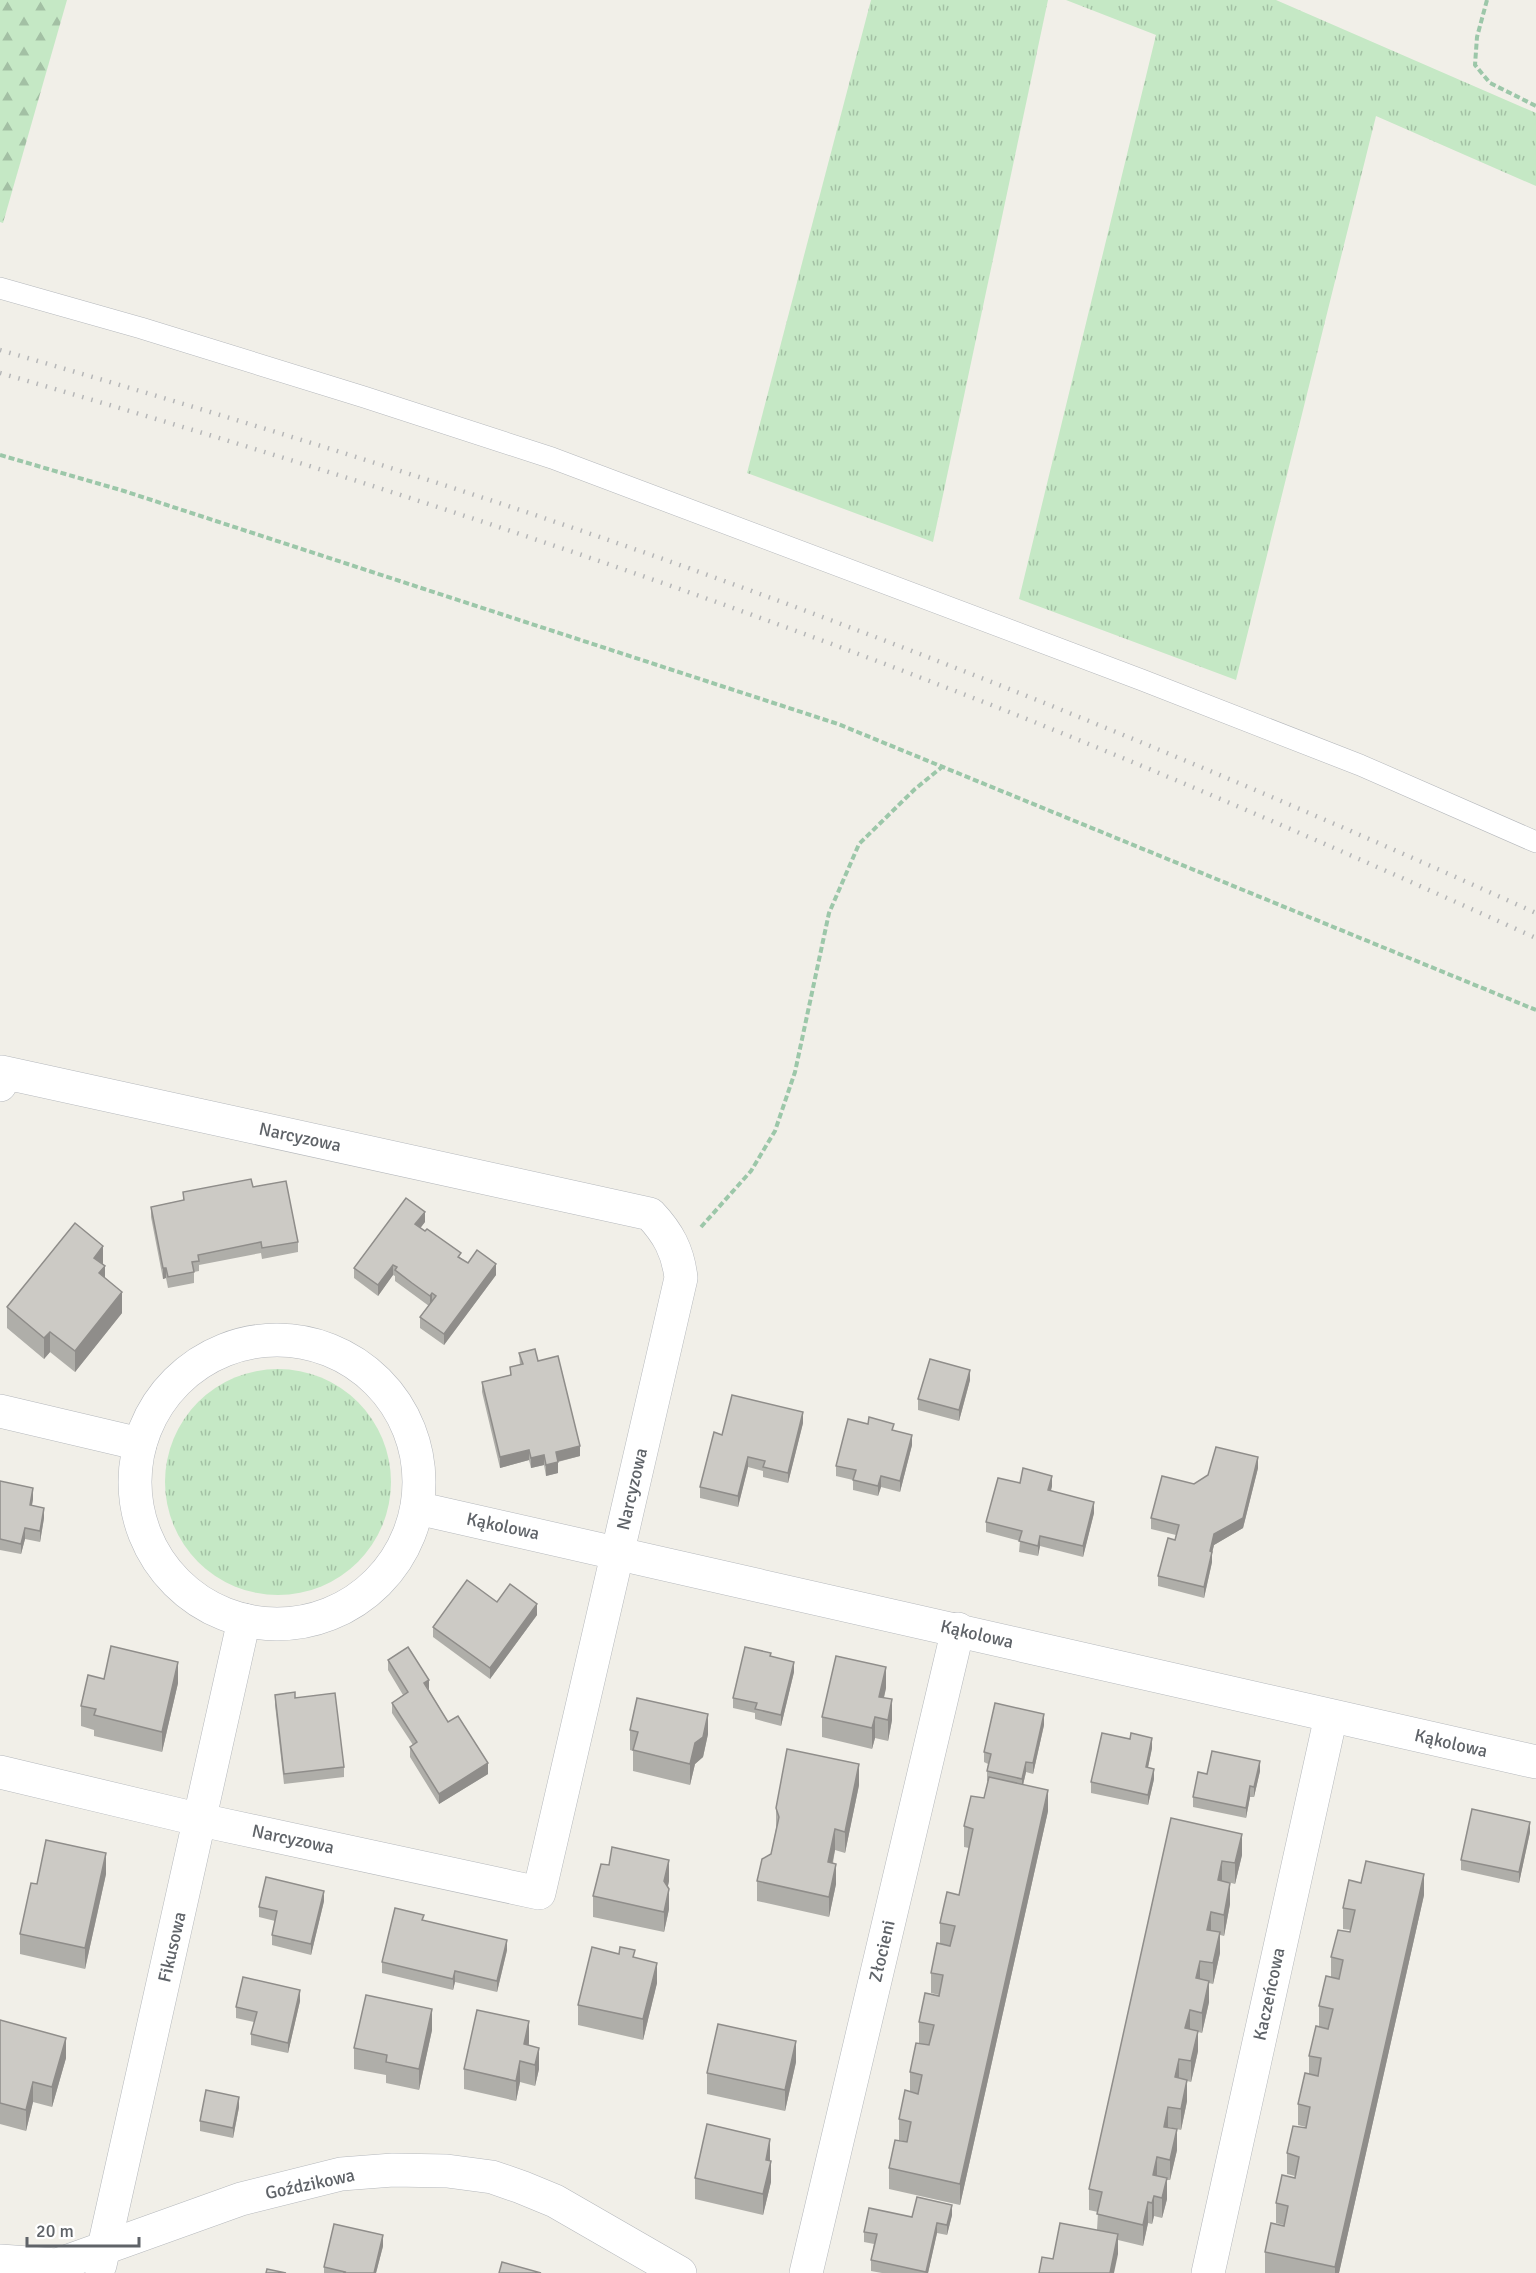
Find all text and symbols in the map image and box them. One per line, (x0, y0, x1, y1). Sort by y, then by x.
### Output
street label: Narcyzowa (257, 1118, 343, 1156)
street label: Narcyzowa (612, 1446, 652, 1532)
street label: Kąkolowa (464, 1508, 542, 1544)
street label: Kąkolowa (938, 1615, 1016, 1653)
street label: Kąkolowa (1412, 1724, 1490, 1762)
street label: Narcyzowa (250, 1820, 336, 1858)
street label: Fikusowa (153, 1910, 191, 1984)
street label: Złocieni (864, 1918, 900, 1984)
street label: Kaczeńcowa (1248, 1946, 1290, 2042)
street label: Goździkowa (263, 2164, 357, 2204)
scale bar (27, 2210, 140, 2248)
text: 20 m (36, 2220, 74, 2242)

